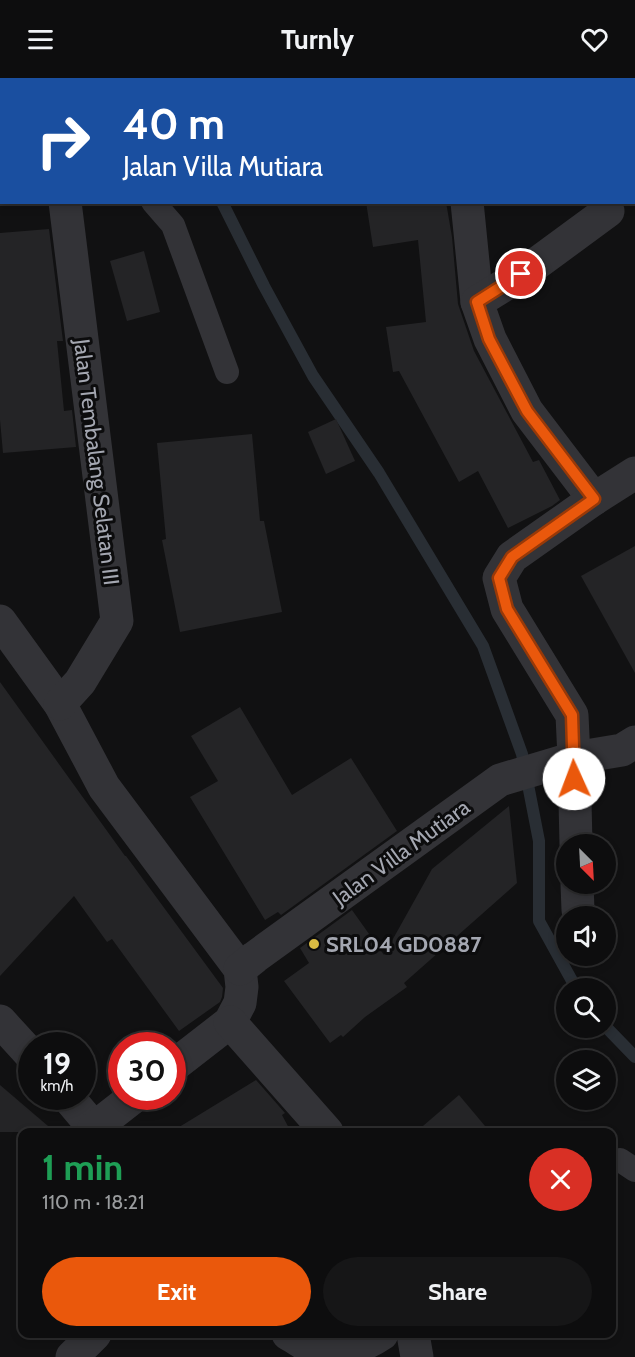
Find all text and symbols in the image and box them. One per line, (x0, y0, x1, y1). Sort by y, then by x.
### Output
icon: menu (24, 23, 57, 56)
text: Turnly (281, 23, 354, 56)
icon: heart (578, 23, 611, 56)
text: 40 m (123, 98, 225, 150)
icon: right (24, 102, 102, 180)
text: Jalan Villa Mutiara (123, 150, 323, 183)
pin (495, 248, 546, 299)
icon: arrive (504, 257, 537, 290)
street label: Jalan Tembalang Selatan III (68, 336, 125, 587)
position arrow (542, 747, 606, 811)
street label: Jalan Villa Mutiara (327, 793, 476, 912)
north arrow (556, 834, 616, 894)
map controls (556, 834, 616, 1110)
button: sound (556, 906, 616, 966)
place label: SRL04 GD0887 (326, 931, 482, 958)
marker: SRL04 GD0887 (307, 937, 321, 951)
button: search (556, 978, 616, 1038)
speed limit sign: 30 (108, 1032, 186, 1110)
text: 19 (43, 1045, 71, 1082)
button: layers (556, 1050, 616, 1110)
text: km/h (41, 1077, 73, 1095)
text: 1 min (42, 1145, 123, 1189)
button: close (529, 1148, 592, 1211)
text: 110 m · 18:21 (42, 1190, 145, 1214)
button: Exit (42, 1257, 311, 1326)
button: Share (323, 1257, 592, 1326)

